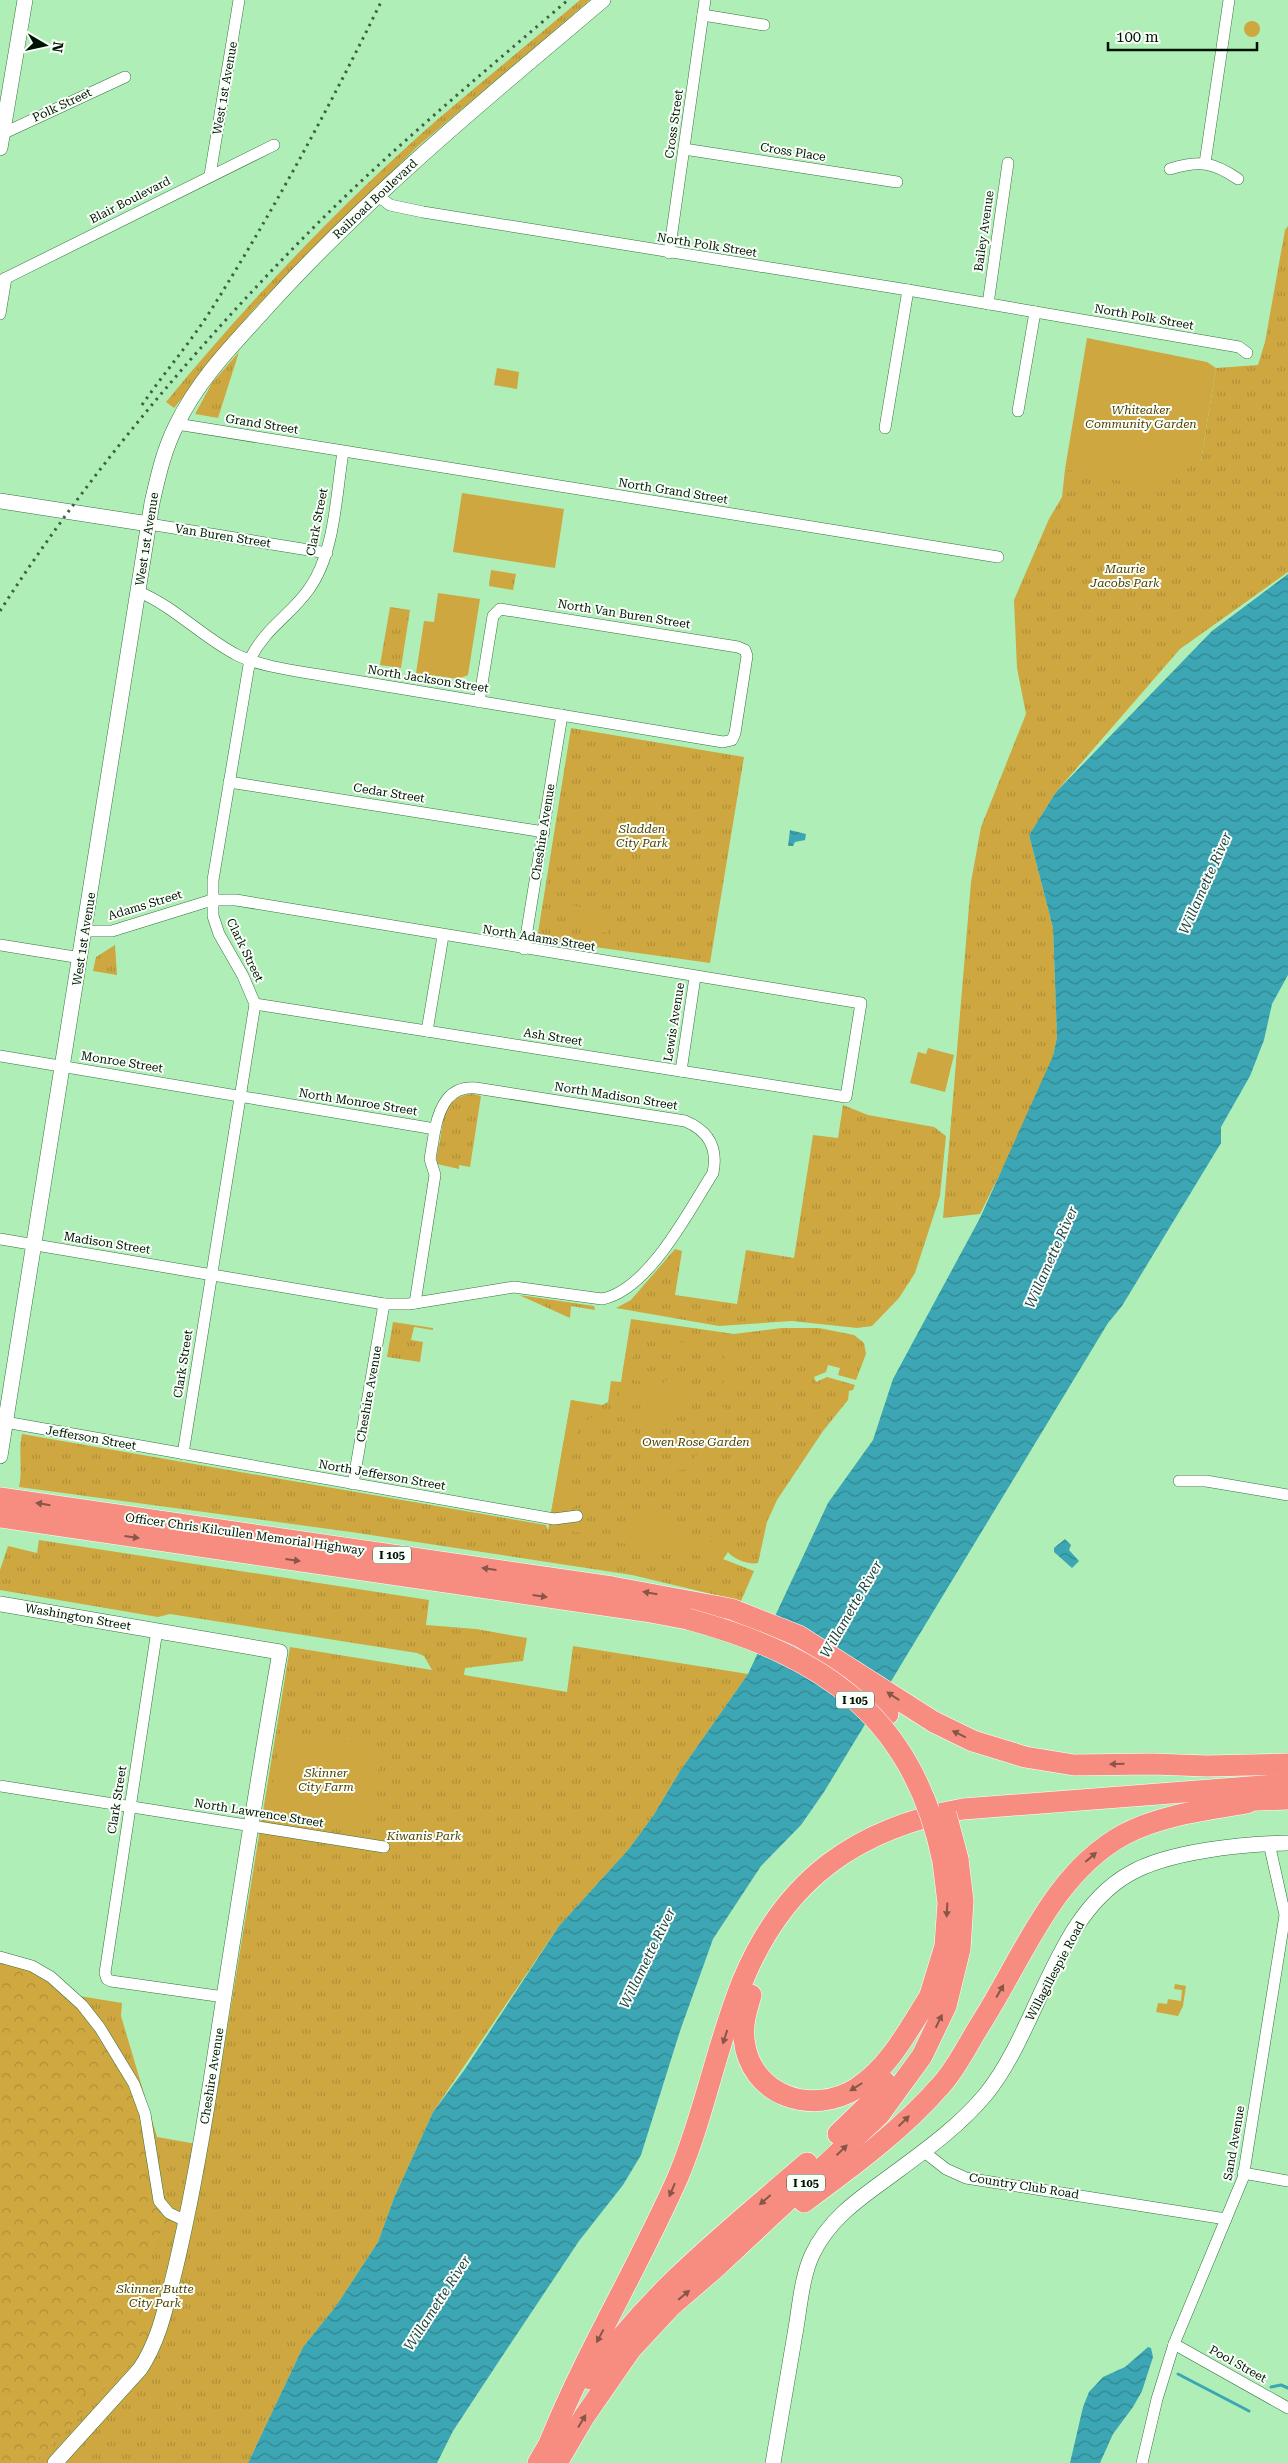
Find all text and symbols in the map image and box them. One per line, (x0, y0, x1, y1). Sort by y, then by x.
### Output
north arrow (20, 20, 70, 70)
scale bar (1108, 20, 1257, 52)
text: 100 m (1116, 28, 1159, 46)
text: N (49, 40, 67, 54)
street label: West 1st Avenue (210, 40, 240, 136)
street label: Polk Street (30, 85, 94, 125)
street label: Cross Street (662, 88, 686, 159)
street label: Cross Place (759, 140, 827, 164)
street label: Railroad Boulevard (330, 156, 420, 242)
street label: Blair Boulevard (87, 173, 173, 226)
street label: Bailey Avenue (971, 189, 997, 272)
street label: North Polk Street (656, 230, 758, 260)
street label: North Polk Street (1093, 301, 1195, 333)
park label: Whiteaker Community Garden (1085, 403, 1197, 431)
street label: Grand Street (225, 411, 300, 437)
street label: North Grand Street (617, 475, 729, 507)
street label: Clark Street (304, 486, 331, 557)
street label: West 1st Avenue (133, 491, 161, 587)
street label: Van Buren Street (174, 522, 272, 551)
park label: Maurie Jacobs Park (1090, 562, 1160, 590)
street label: North Van Buren Street (557, 597, 692, 631)
street label: North Jackson Street (366, 663, 490, 696)
street label: Cedar Street (352, 780, 426, 806)
street label: Cheshire Avenue (528, 782, 558, 881)
park label: Sladden City Park (616, 822, 668, 850)
water label: Willamette River (1175, 829, 1235, 936)
street label: Adams Street (106, 887, 184, 923)
street label: West 1st Avenue (70, 891, 98, 987)
street label: Clark Street (224, 916, 267, 984)
street label: North Adams Street (482, 922, 597, 954)
street label: Lewis Avenue (661, 981, 687, 1062)
street label: Ash Street (523, 1025, 584, 1049)
street label: Monroe Street (80, 1049, 164, 1075)
street label: North Madison Street (553, 1079, 679, 1113)
street label: North Monroe Street (298, 1086, 419, 1118)
water label: Willamette River (1021, 1203, 1081, 1310)
street label: Madison Street (63, 1229, 152, 1257)
street label: Clark Street (171, 1328, 195, 1399)
street label: Cheshire Avenue (354, 1344, 384, 1443)
street label: Jefferson Street (45, 1423, 138, 1453)
park label: Owen Rose Garden (642, 1435, 750, 1449)
street label: North Jefferson Street (317, 1457, 447, 1493)
one-way arrow (35, 1500, 51, 1508)
street label: Officer Chris Kilcullen Memorial Highway (124, 1510, 366, 1558)
one-way arrow (124, 1533, 140, 1541)
road number: I 105 (373, 1546, 411, 1564)
one-way arrow (285, 1556, 301, 1564)
water label: Willamette River (817, 1557, 885, 1661)
one-way arrow (481, 1565, 497, 1573)
one-way arrow (641, 1589, 657, 1597)
one-way arrow (532, 1592, 548, 1600)
street label: Washington Street (24, 1601, 132, 1633)
road number: I 105 (836, 1692, 874, 1708)
one-way arrow (886, 1692, 900, 1701)
one-way arrow (952, 1730, 966, 1738)
one-way arrow (1109, 1760, 1125, 1768)
street label: Clark Street (105, 1764, 129, 1835)
park label: Skinner City Farm (298, 1766, 354, 1794)
street label: North Lawrence Street (193, 1796, 325, 1830)
park label: Kiwanis Park (386, 1829, 462, 1843)
one-way arrow (1085, 1852, 1098, 1863)
one-way arrow (943, 1902, 951, 1918)
water label: Willamette River (616, 1905, 678, 2011)
street label: Willagillespie Road (1023, 1918, 1087, 2023)
one-way arrow (996, 1984, 1005, 1997)
one-way arrow (935, 2014, 943, 2028)
street label: Cheshire Avenue (197, 2026, 227, 2125)
one-way arrow (720, 2030, 728, 2045)
one-way arrow (850, 2083, 863, 2092)
street label: Sand Avenue (1221, 2104, 1248, 2181)
one-way arrow (898, 2115, 910, 2127)
one-way arrow (836, 2144, 848, 2156)
street label: Country Club Road (968, 2170, 1080, 2202)
road number: I 105 (787, 2174, 825, 2192)
one-way arrow (667, 2183, 675, 2197)
one-way arrow (759, 2194, 771, 2205)
water label: Willamette River (400, 2252, 474, 2353)
park label: Skinner Butte City Park (116, 2282, 193, 2310)
one-way arrow (677, 2289, 689, 2301)
one-way arrow (596, 2329, 604, 2343)
street label: Pool Street (1207, 2343, 1270, 2386)
one-way arrow (577, 2414, 586, 2427)

